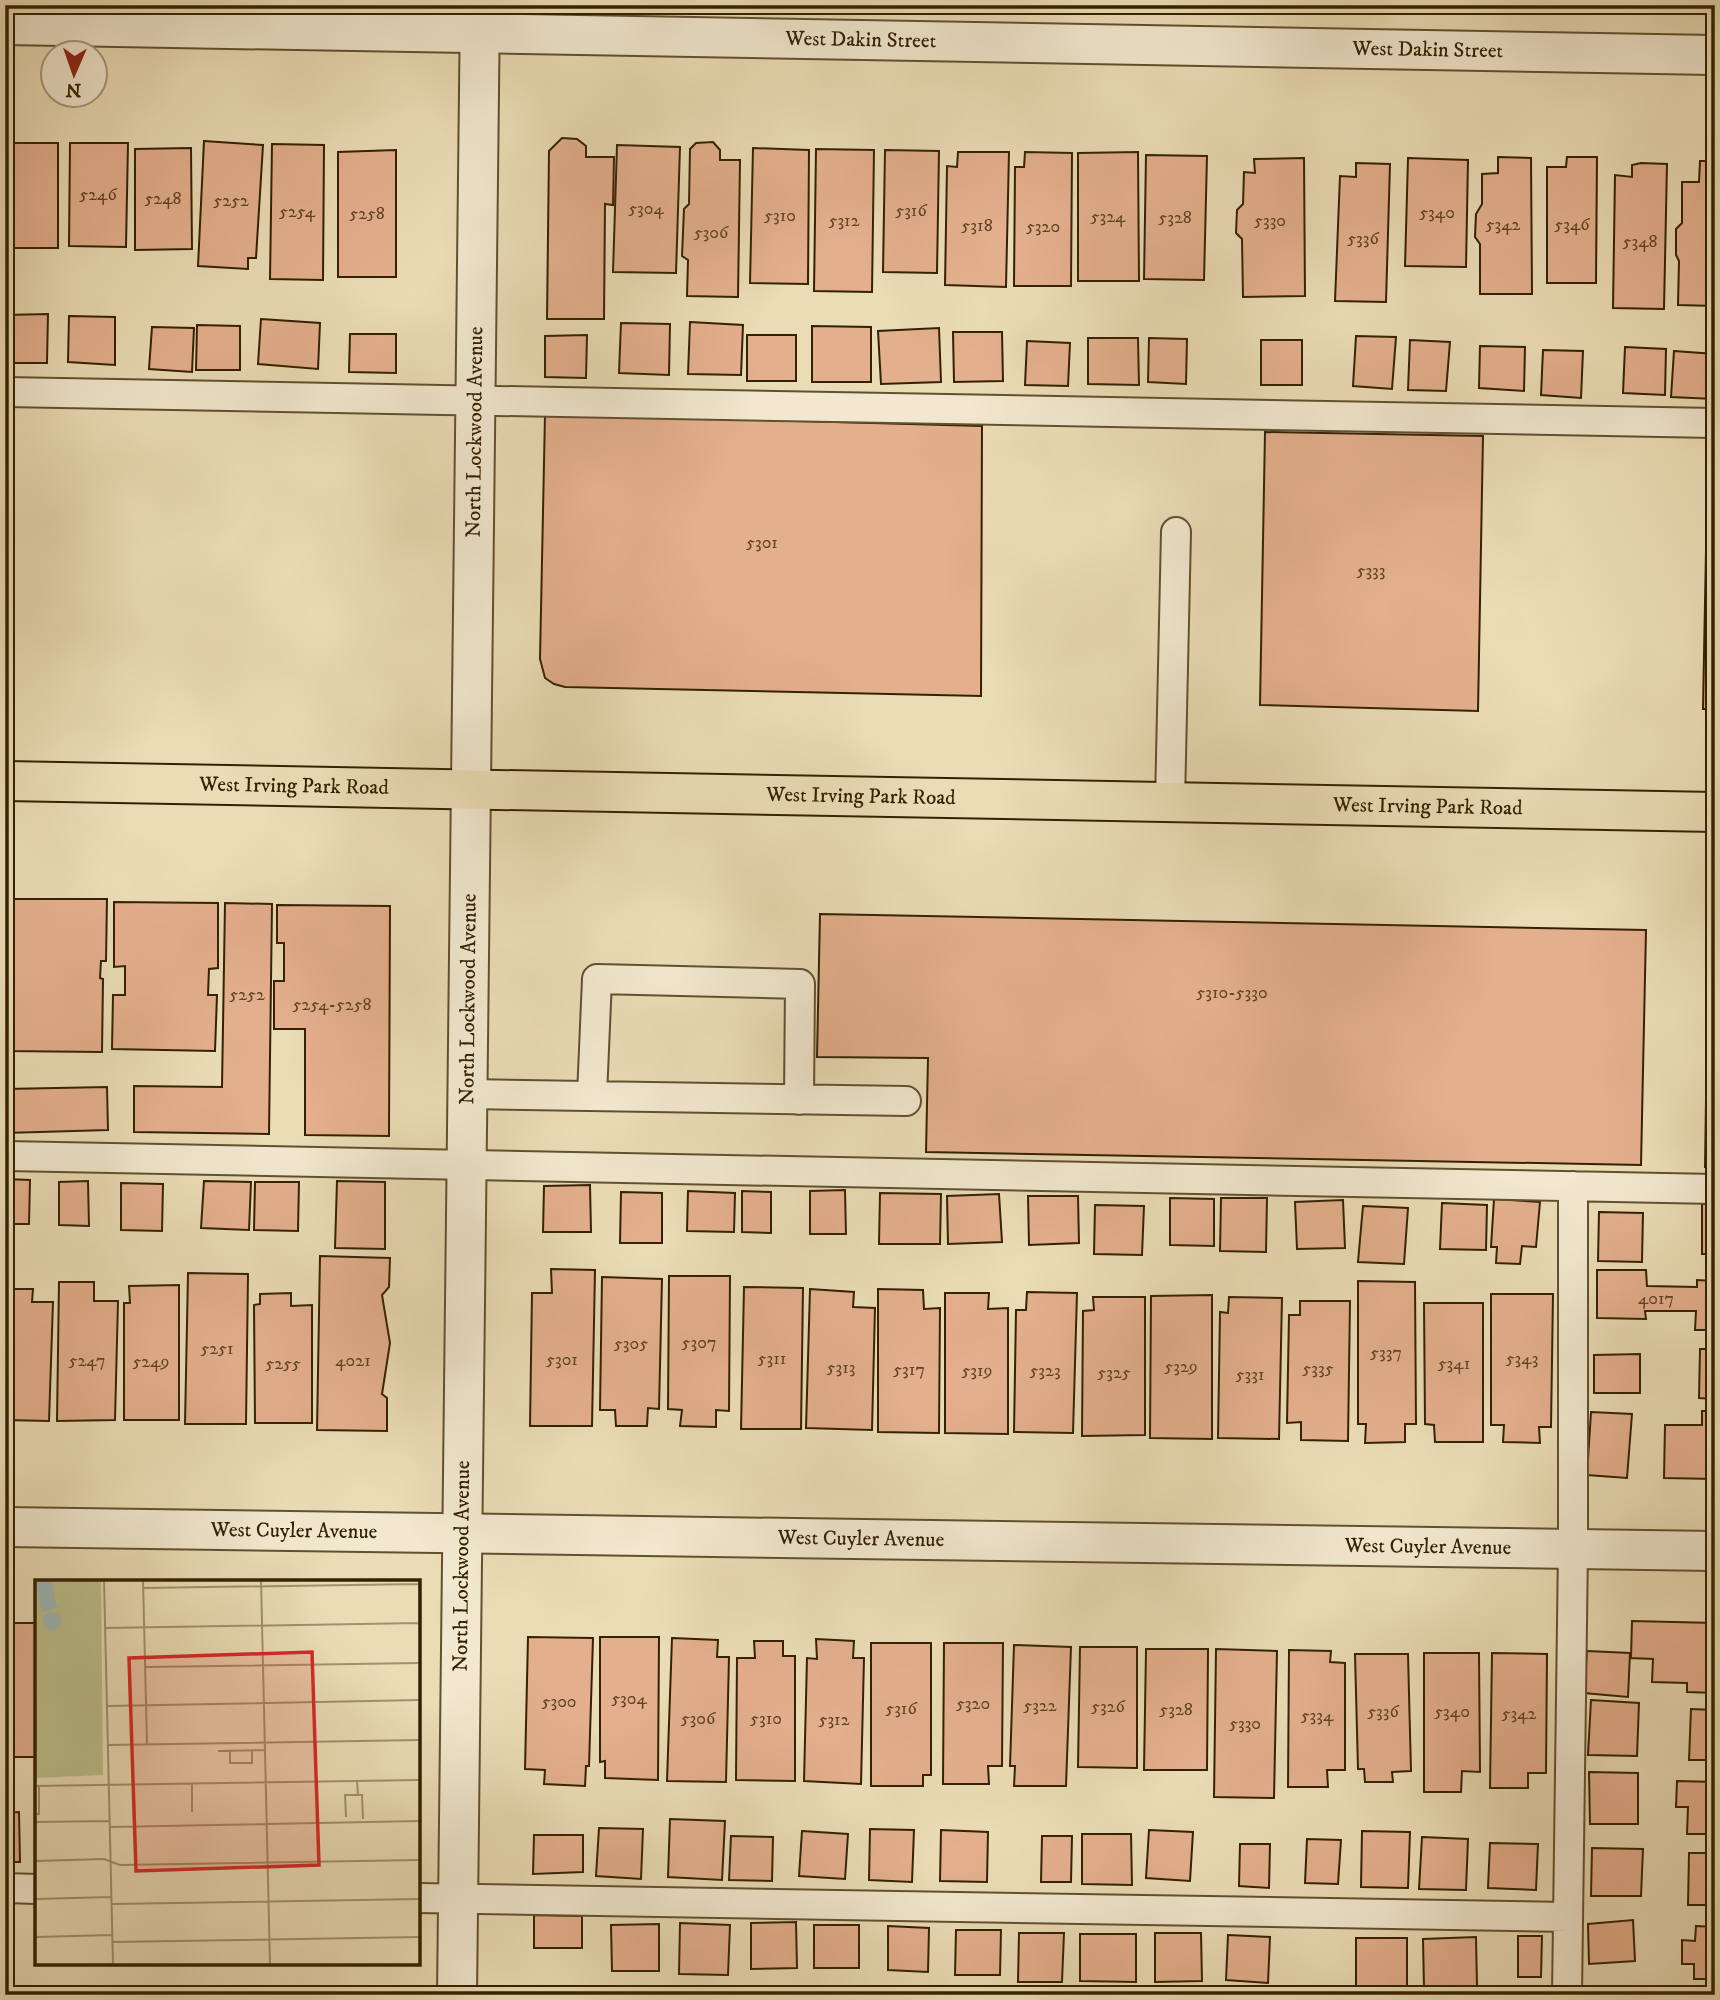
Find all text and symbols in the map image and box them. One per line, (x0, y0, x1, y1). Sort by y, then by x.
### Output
street label: West Dakin Street (784, 26, 937, 54)
street label: West Dakin Street (1351, 36, 1504, 64)
north arrow (38, 38, 108, 108)
text: N (65, 78, 82, 101)
house number: 5246 (79, 184, 117, 206)
house number: 5248 (144, 188, 182, 210)
house number: 5252 (213, 190, 249, 212)
house number: 5304 (628, 198, 664, 220)
house number: 5316 (895, 200, 927, 222)
house number: 5254 (279, 201, 316, 223)
house number: 5340 (1419, 202, 1455, 224)
house number: 5258 (349, 203, 385, 225)
house number: 5310 (764, 205, 796, 227)
house number: 5324 (1091, 206, 1126, 228)
house number: 5328 (1158, 207, 1192, 229)
house number: 5312 (828, 210, 860, 232)
house number: 5330 (1254, 210, 1286, 232)
house number: 5342 (1486, 214, 1521, 236)
house number: 5346 (1554, 214, 1590, 236)
house number: 5318 (961, 215, 993, 237)
house number: 5320 (1026, 216, 1060, 238)
house number: 5306 (694, 222, 729, 244)
house number: 5336 (1347, 228, 1380, 250)
house number: 5348 (1622, 231, 1658, 253)
street label: North Lockwood Avenue (461, 326, 489, 538)
house number: 5301 (746, 532, 778, 554)
house number: 5333 (1356, 560, 1386, 582)
street label: West Irving Park Road (198, 772, 390, 801)
street label: West Irving Park Road (765, 782, 956, 811)
street label: West Irving Park Road (1332, 792, 1523, 822)
street label: North Lockwood Avenue (454, 893, 483, 1105)
house number: 5310-5330 (1196, 982, 1268, 1004)
house number: 5252 (229, 984, 265, 1006)
house number: 5254-5258 (293, 994, 371, 1016)
house number: 4017 (1638, 1288, 1674, 1310)
house number: 5307 (682, 1332, 716, 1354)
house number: 5305 (614, 1333, 648, 1355)
house number: 5251 (200, 1338, 234, 1360)
house number: 5337 (1370, 1342, 1402, 1364)
house number: 5311 (758, 1348, 786, 1370)
house number: 5343 (1506, 1348, 1538, 1370)
house number: 5301 (546, 1349, 578, 1371)
house number: 5247 (68, 1350, 106, 1372)
house number: 4021 (335, 1350, 371, 1372)
house number: 5249 (132, 1351, 170, 1373)
house number: 5255 (265, 1353, 301, 1375)
house number: 5341 (1438, 1353, 1470, 1375)
house number: 5329 (1164, 1356, 1198, 1378)
house number: 5313 (827, 1357, 856, 1379)
house number: 5335 (1302, 1358, 1334, 1380)
house number: 5317 (893, 1359, 925, 1381)
house number: 5319 (961, 1360, 993, 1382)
house number: 5323 (1029, 1360, 1061, 1382)
house number: 5325 (1097, 1362, 1131, 1384)
house number: 5331 (1236, 1364, 1265, 1386)
street label: North Lockwood Avenue (448, 1460, 476, 1672)
street label: West Cuyler Avenue (209, 1517, 378, 1545)
street label: West Cuyler Avenue (776, 1525, 945, 1553)
street label: West Cuyler Avenue (1343, 1533, 1512, 1561)
inset map (35, 1580, 420, 1965)
house number: 5304 (611, 1688, 647, 1710)
house number: 5300 (541, 1691, 577, 1713)
house number: 5320 (956, 1693, 990, 1715)
house number: 5322 (1023, 1695, 1057, 1717)
house number: 5326 (1091, 1696, 1126, 1718)
house number: 5316 (885, 1698, 917, 1720)
house number: 5328 (1159, 1699, 1193, 1721)
house number: 5336 (1367, 1701, 1400, 1723)
house number: 5340 (1434, 1701, 1470, 1723)
house number: 5342 (1502, 1703, 1537, 1725)
house number: 5334 (1301, 1705, 1334, 1727)
house number: 5306 (681, 1708, 716, 1730)
house number: 5310 (750, 1708, 782, 1730)
house number: 5312 (818, 1709, 850, 1731)
house number: 5330 (1229, 1713, 1261, 1735)

